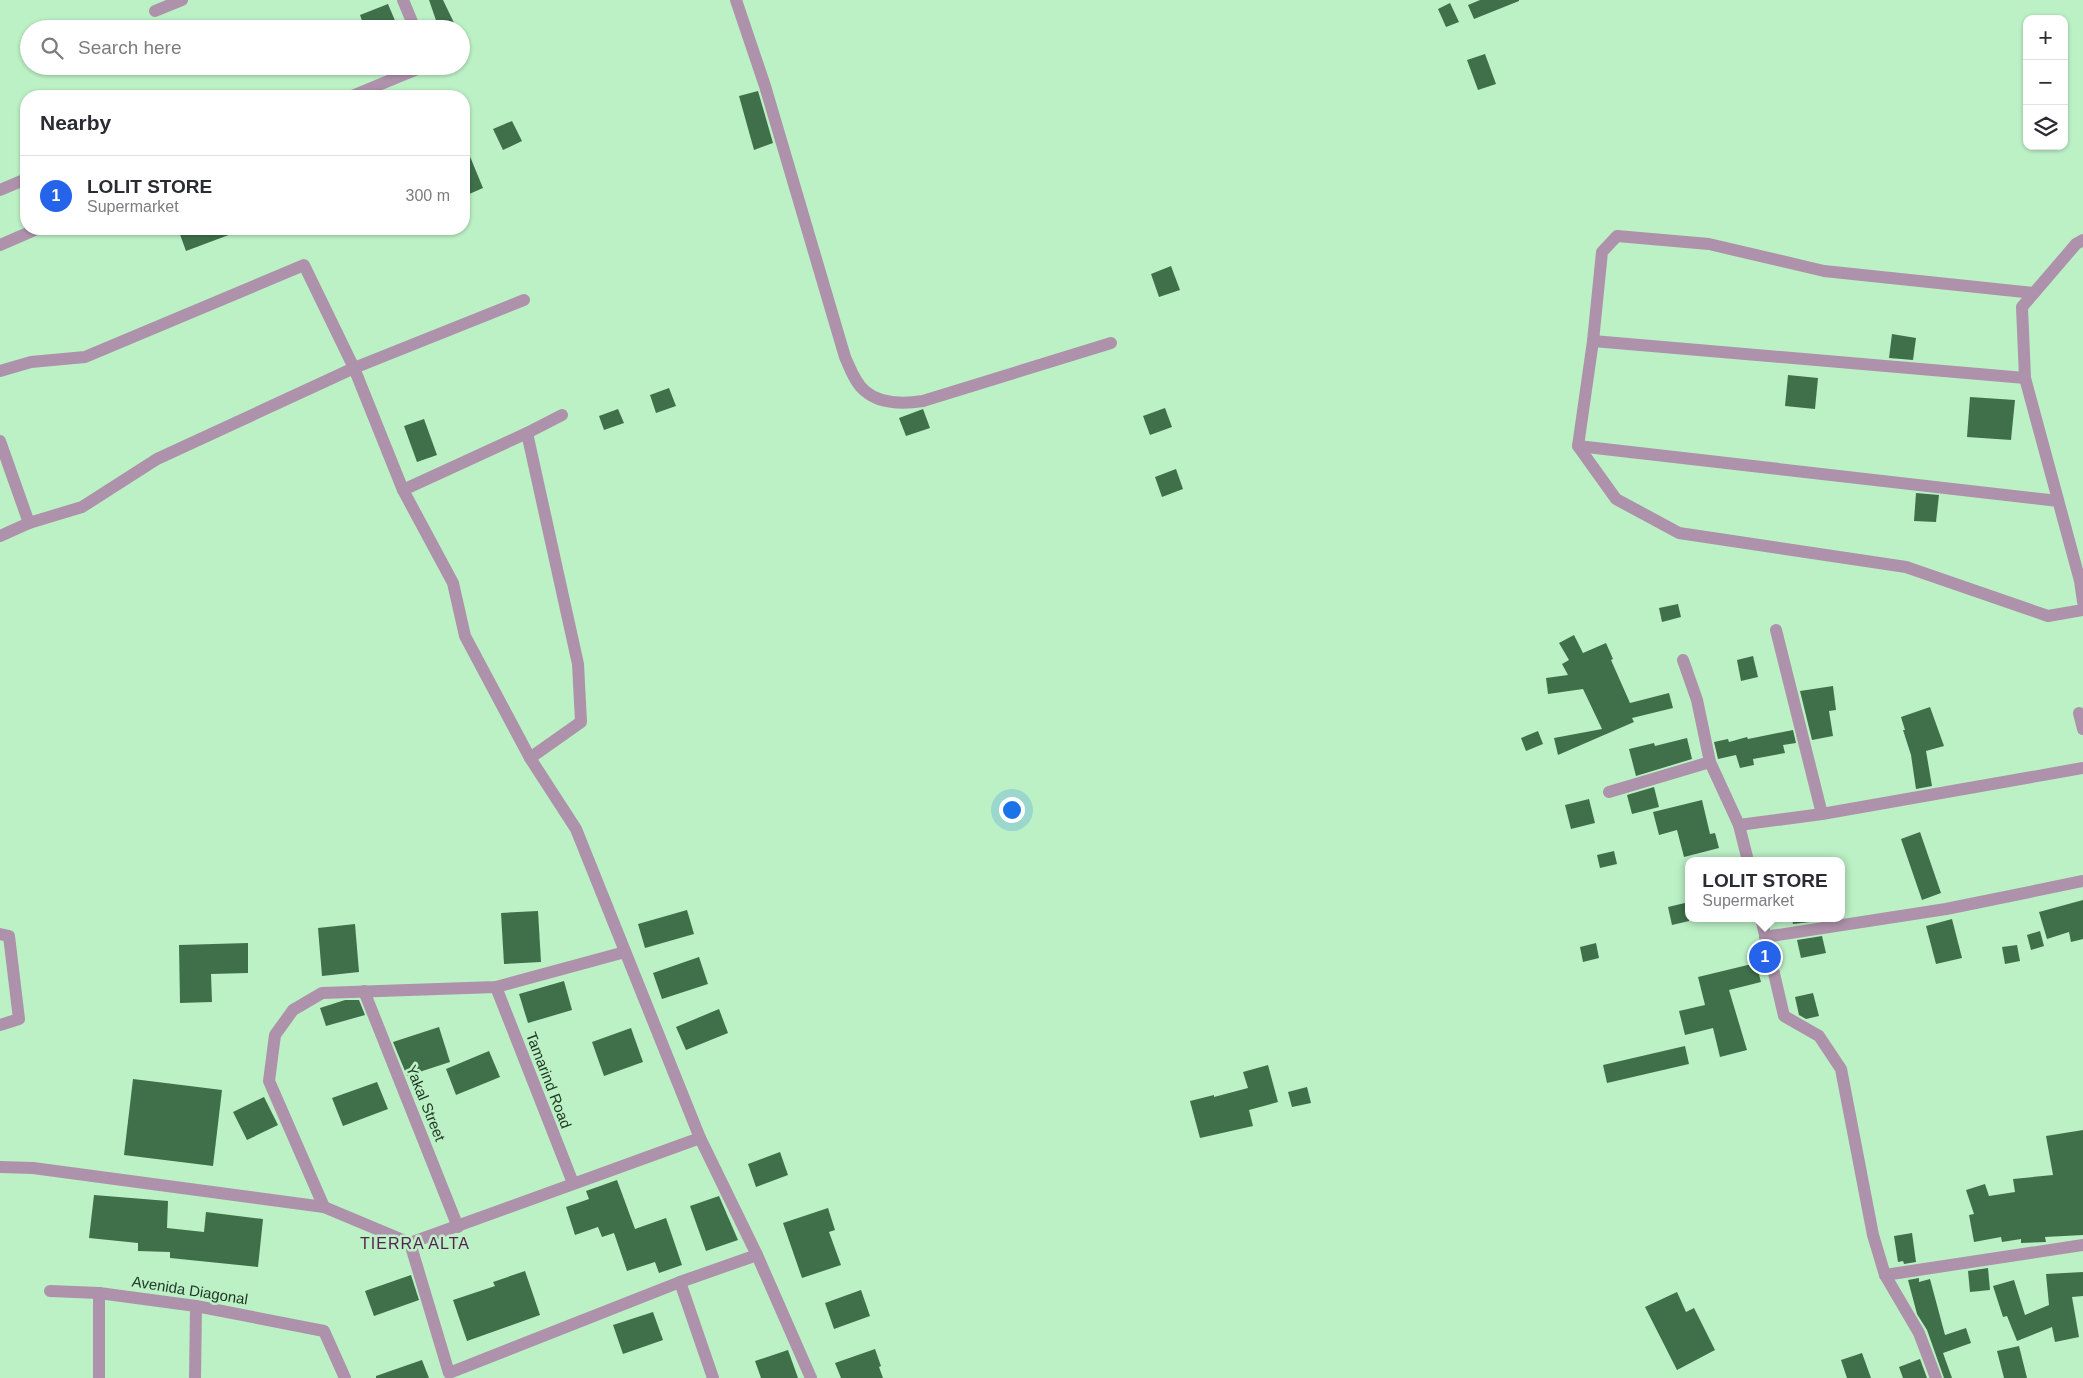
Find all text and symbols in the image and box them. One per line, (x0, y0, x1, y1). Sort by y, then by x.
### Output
map controls (2023, 15, 2068, 150)
button: + (2023, 15, 2068, 60)
search box (20, 20, 470, 75)
icon: search (38, 34, 66, 62)
text: Search here (78, 37, 182, 58)
button: − (2023, 60, 2068, 105)
button: layers (2023, 105, 2068, 150)
text: Nearby (40, 111, 111, 134)
text: LOLIT STORE (87, 176, 212, 197)
text: 1 (52, 187, 60, 204)
text: 300 m (406, 187, 450, 204)
text: Supermarket (87, 198, 179, 215)
your location (999, 797, 1025, 823)
popup (1685, 857, 1845, 922)
text: LOLIT STORE (1702, 870, 1828, 891)
text: Supermarket (1702, 892, 1794, 909)
pin: 1 (1749, 938, 1781, 976)
street label: Tamarind Road (523, 1029, 575, 1131)
street label: Yakal Street (403, 1062, 449, 1144)
district label: TIERRA ALTA (360, 1235, 470, 1252)
street label: Avenida Diagonal (131, 1272, 249, 1308)

